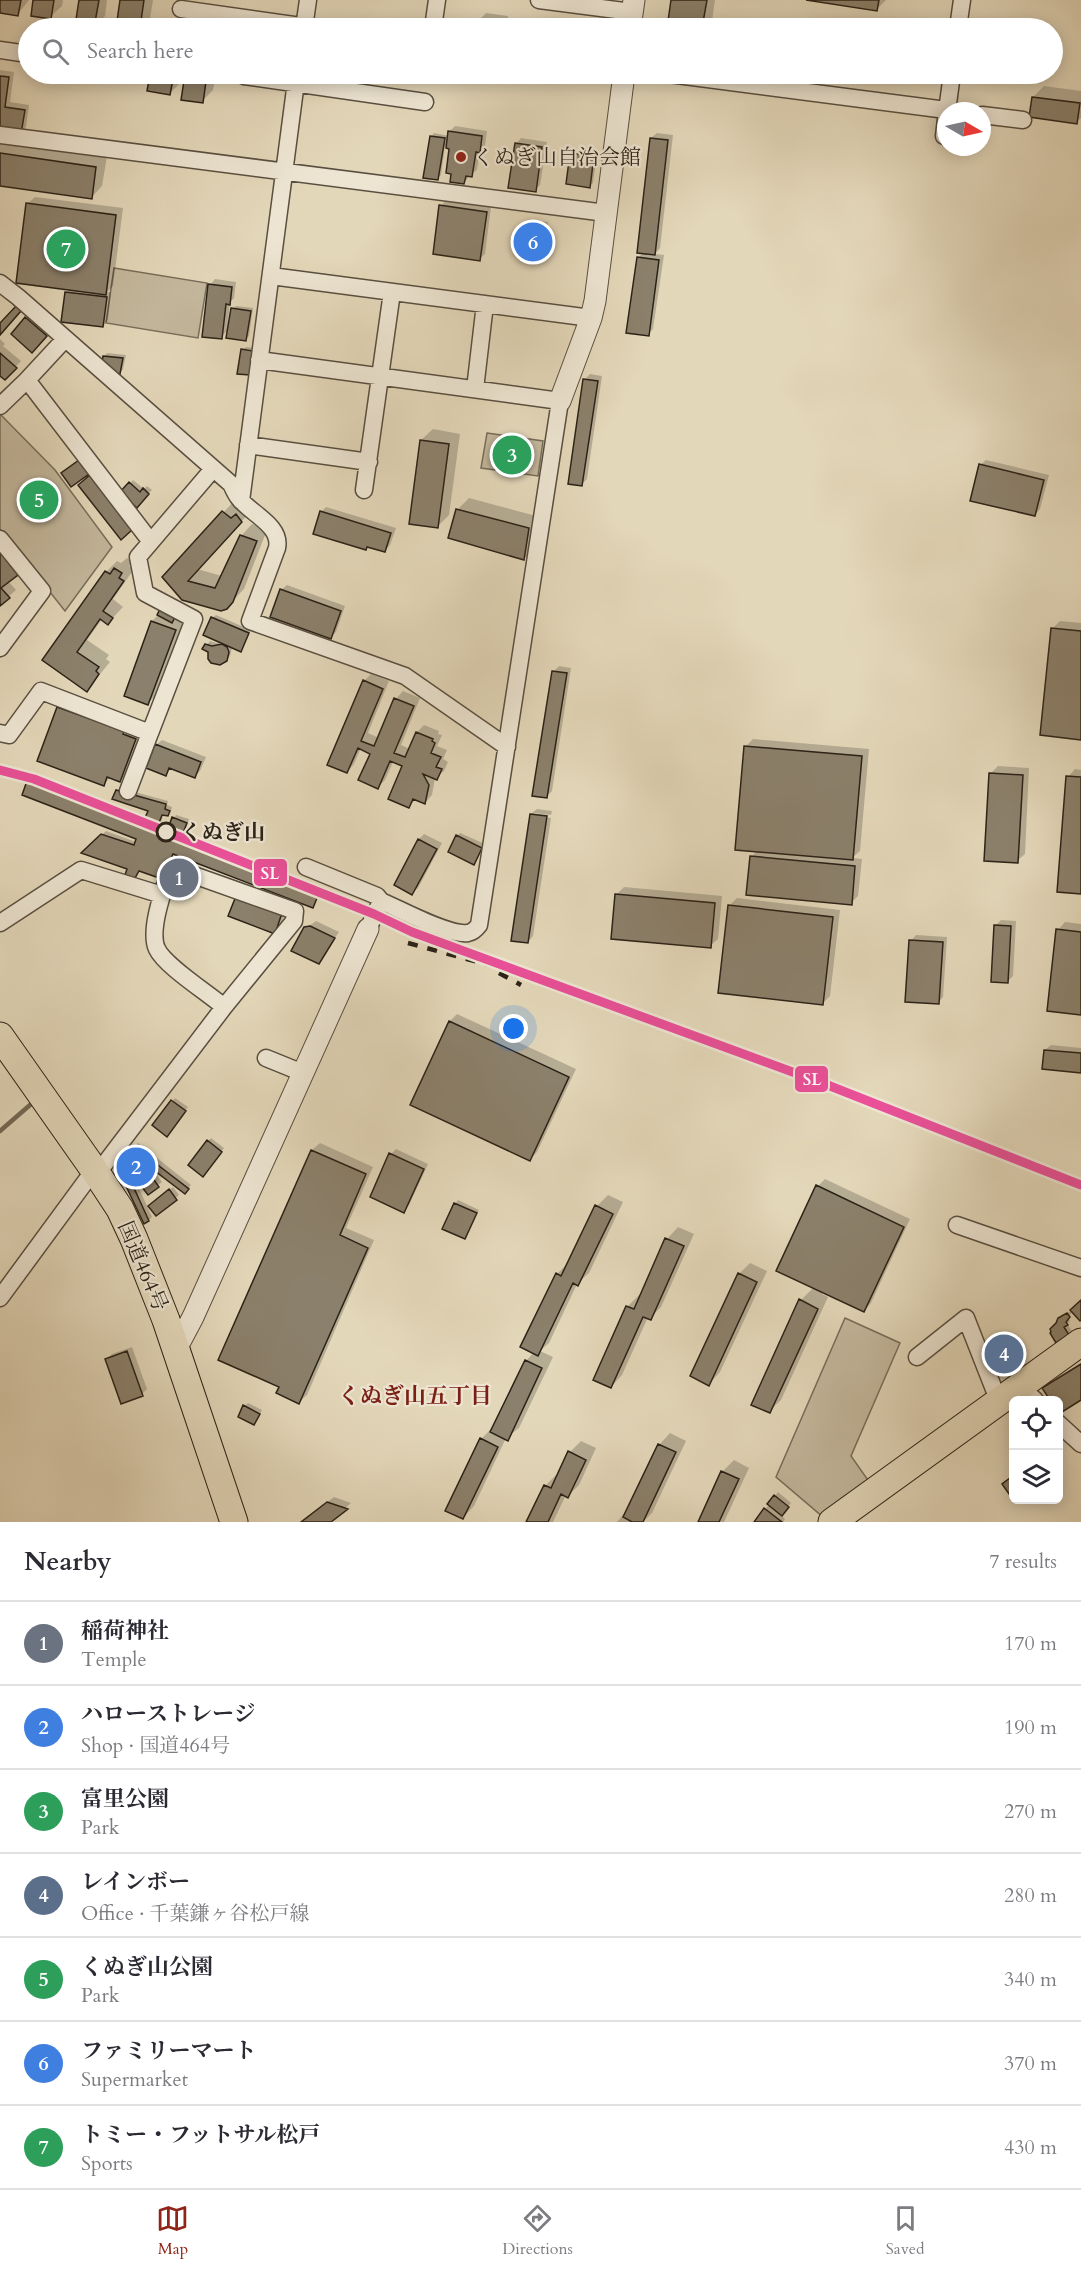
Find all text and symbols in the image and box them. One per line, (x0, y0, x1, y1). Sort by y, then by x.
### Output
search box (18, 18, 1063, 84)
icon: search (39, 35, 72, 68)
text: Search here (87, 36, 194, 66)
north arrow (937, 102, 991, 156)
place label: くぬぎ山自治会館 (473, 143, 641, 172)
marker: くぬぎ山自治会館 (454, 150, 468, 164)
pin: 6 (514, 220, 552, 264)
pin: 7 (46, 226, 86, 272)
pin: 3 (492, 432, 532, 478)
pin: 5 (20, 478, 58, 522)
place label: くぬぎ山 (181, 818, 265, 847)
marker: くぬぎ山 (156, 822, 176, 842)
pin: 1 (160, 856, 198, 900)
line badge: SL (253, 858, 288, 887)
text: SL (261, 863, 280, 885)
your location (499, 1014, 528, 1043)
line badge: SL (794, 1065, 829, 1093)
text: SL (803, 1069, 822, 1091)
pin: 2 (116, 1144, 156, 1190)
street label: 国道464号 (111, 1217, 175, 1316)
pin: 4 (984, 1332, 1024, 1376)
district label: くぬぎ山五丁目 (338, 1381, 492, 1411)
map controls (1009, 1396, 1063, 1504)
button: locate (1009, 1396, 1063, 1450)
button: layers (1009, 1450, 1063, 1504)
text: Nearby (24, 1544, 112, 1579)
text: 7 results (989, 1548, 1057, 1575)
text: 稲荷神社 (81, 1616, 169, 1646)
text: 1 (38, 1630, 49, 1657)
text: 170 m (1004, 1630, 1057, 1657)
text: Temple (81, 1646, 146, 1673)
text: ハローストレージ (81, 1699, 255, 1729)
text: 2 (38, 1714, 49, 1741)
text: 190 m (1004, 1714, 1057, 1741)
text: Shop · 国道464号 (81, 1732, 230, 1759)
text: 富里公園 (81, 1784, 169, 1814)
text: 3 (38, 1798, 49, 1825)
text: 270 m (1004, 1798, 1057, 1825)
text: Park (81, 1814, 119, 1841)
text: レインボー (81, 1867, 190, 1897)
text: 4 (38, 1882, 49, 1909)
text: 280 m (1004, 1882, 1057, 1909)
text: Office · 千葉鎌ヶ谷松戸線 (81, 1900, 310, 1927)
text: くぬぎ山公園 (81, 1952, 213, 1982)
text: 5 (38, 1966, 49, 1993)
text: 340 m (1004, 1966, 1057, 1993)
text: Park (81, 1982, 119, 2009)
text: ファミリーマート (81, 2036, 257, 2066)
text: 6 (38, 2050, 49, 2077)
text: 370 m (1004, 2050, 1057, 2077)
text: Supermarket (81, 2066, 188, 2093)
text: トミー・フットサル松戸 (81, 2120, 320, 2150)
text: 7 (38, 2134, 49, 2161)
text: 430 m (1004, 2134, 1057, 2161)
text: Sports (81, 2150, 133, 2177)
tab: Map (156, 2202, 189, 2260)
tab: Directions (502, 2202, 573, 2260)
tab: Saved (886, 2202, 925, 2260)

